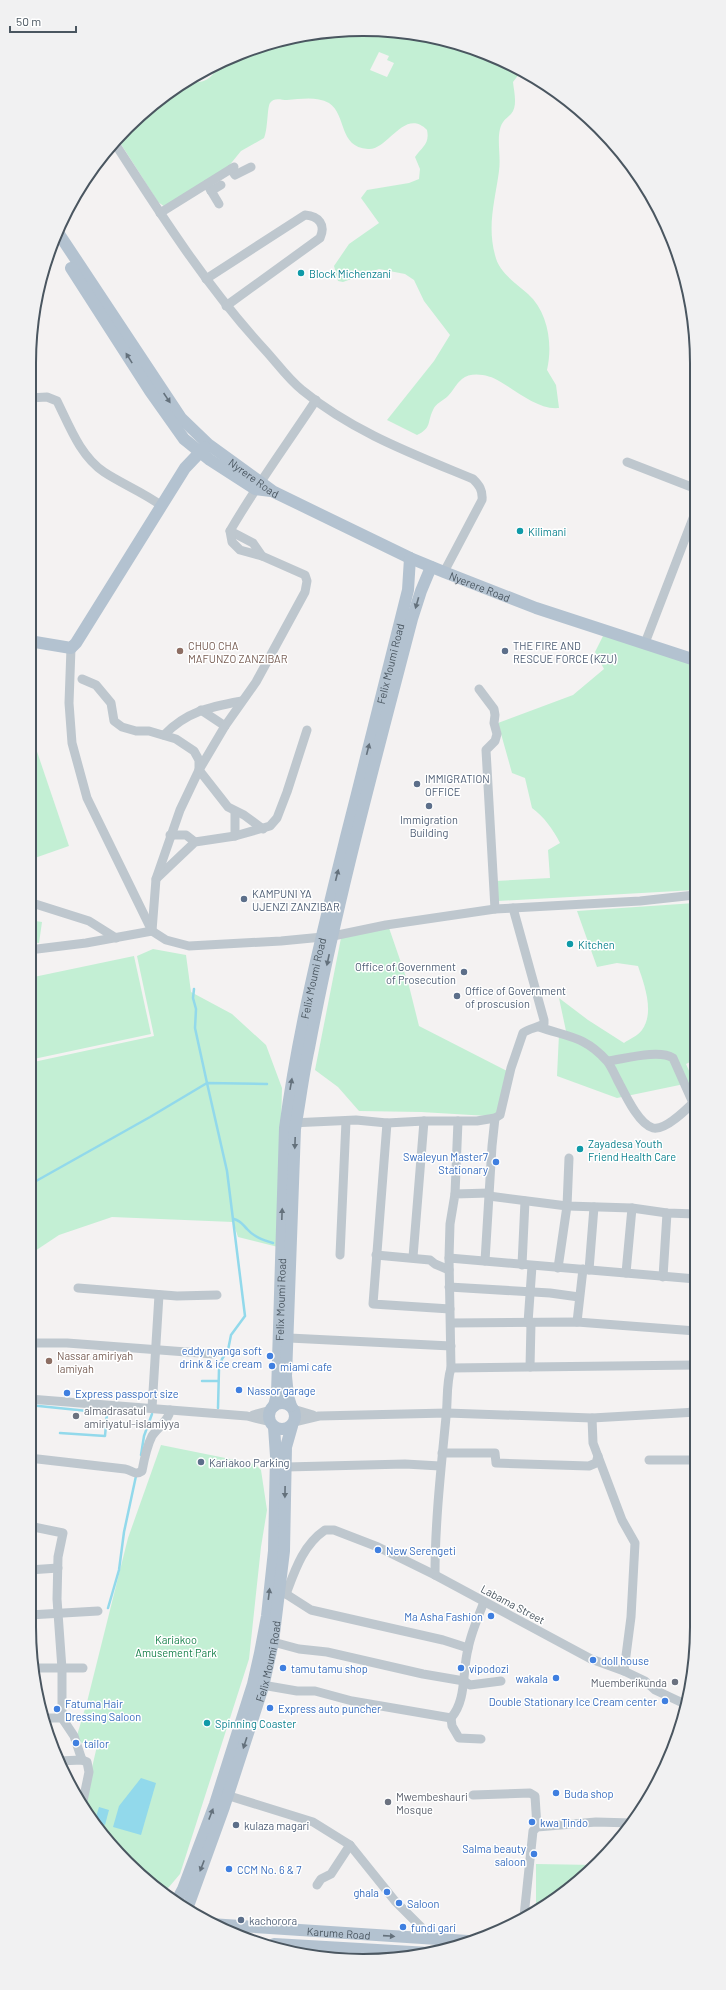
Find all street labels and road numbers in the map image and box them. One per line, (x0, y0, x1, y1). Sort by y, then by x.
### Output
street label: Nyrere Road (227, 455, 281, 500)
street label: Nyerere Road (448, 568, 512, 604)
street label: Felix Moumi Road (373, 622, 406, 705)
street label: Felix Moumi Road (297, 936, 328, 1020)
street label: Felix Moumi Road (272, 1258, 288, 1341)
street label: Labama Street (479, 1582, 547, 1626)
street label: Felix Moumi Road (252, 1620, 282, 1703)
street label: Karume Road (306, 1924, 371, 1941)

